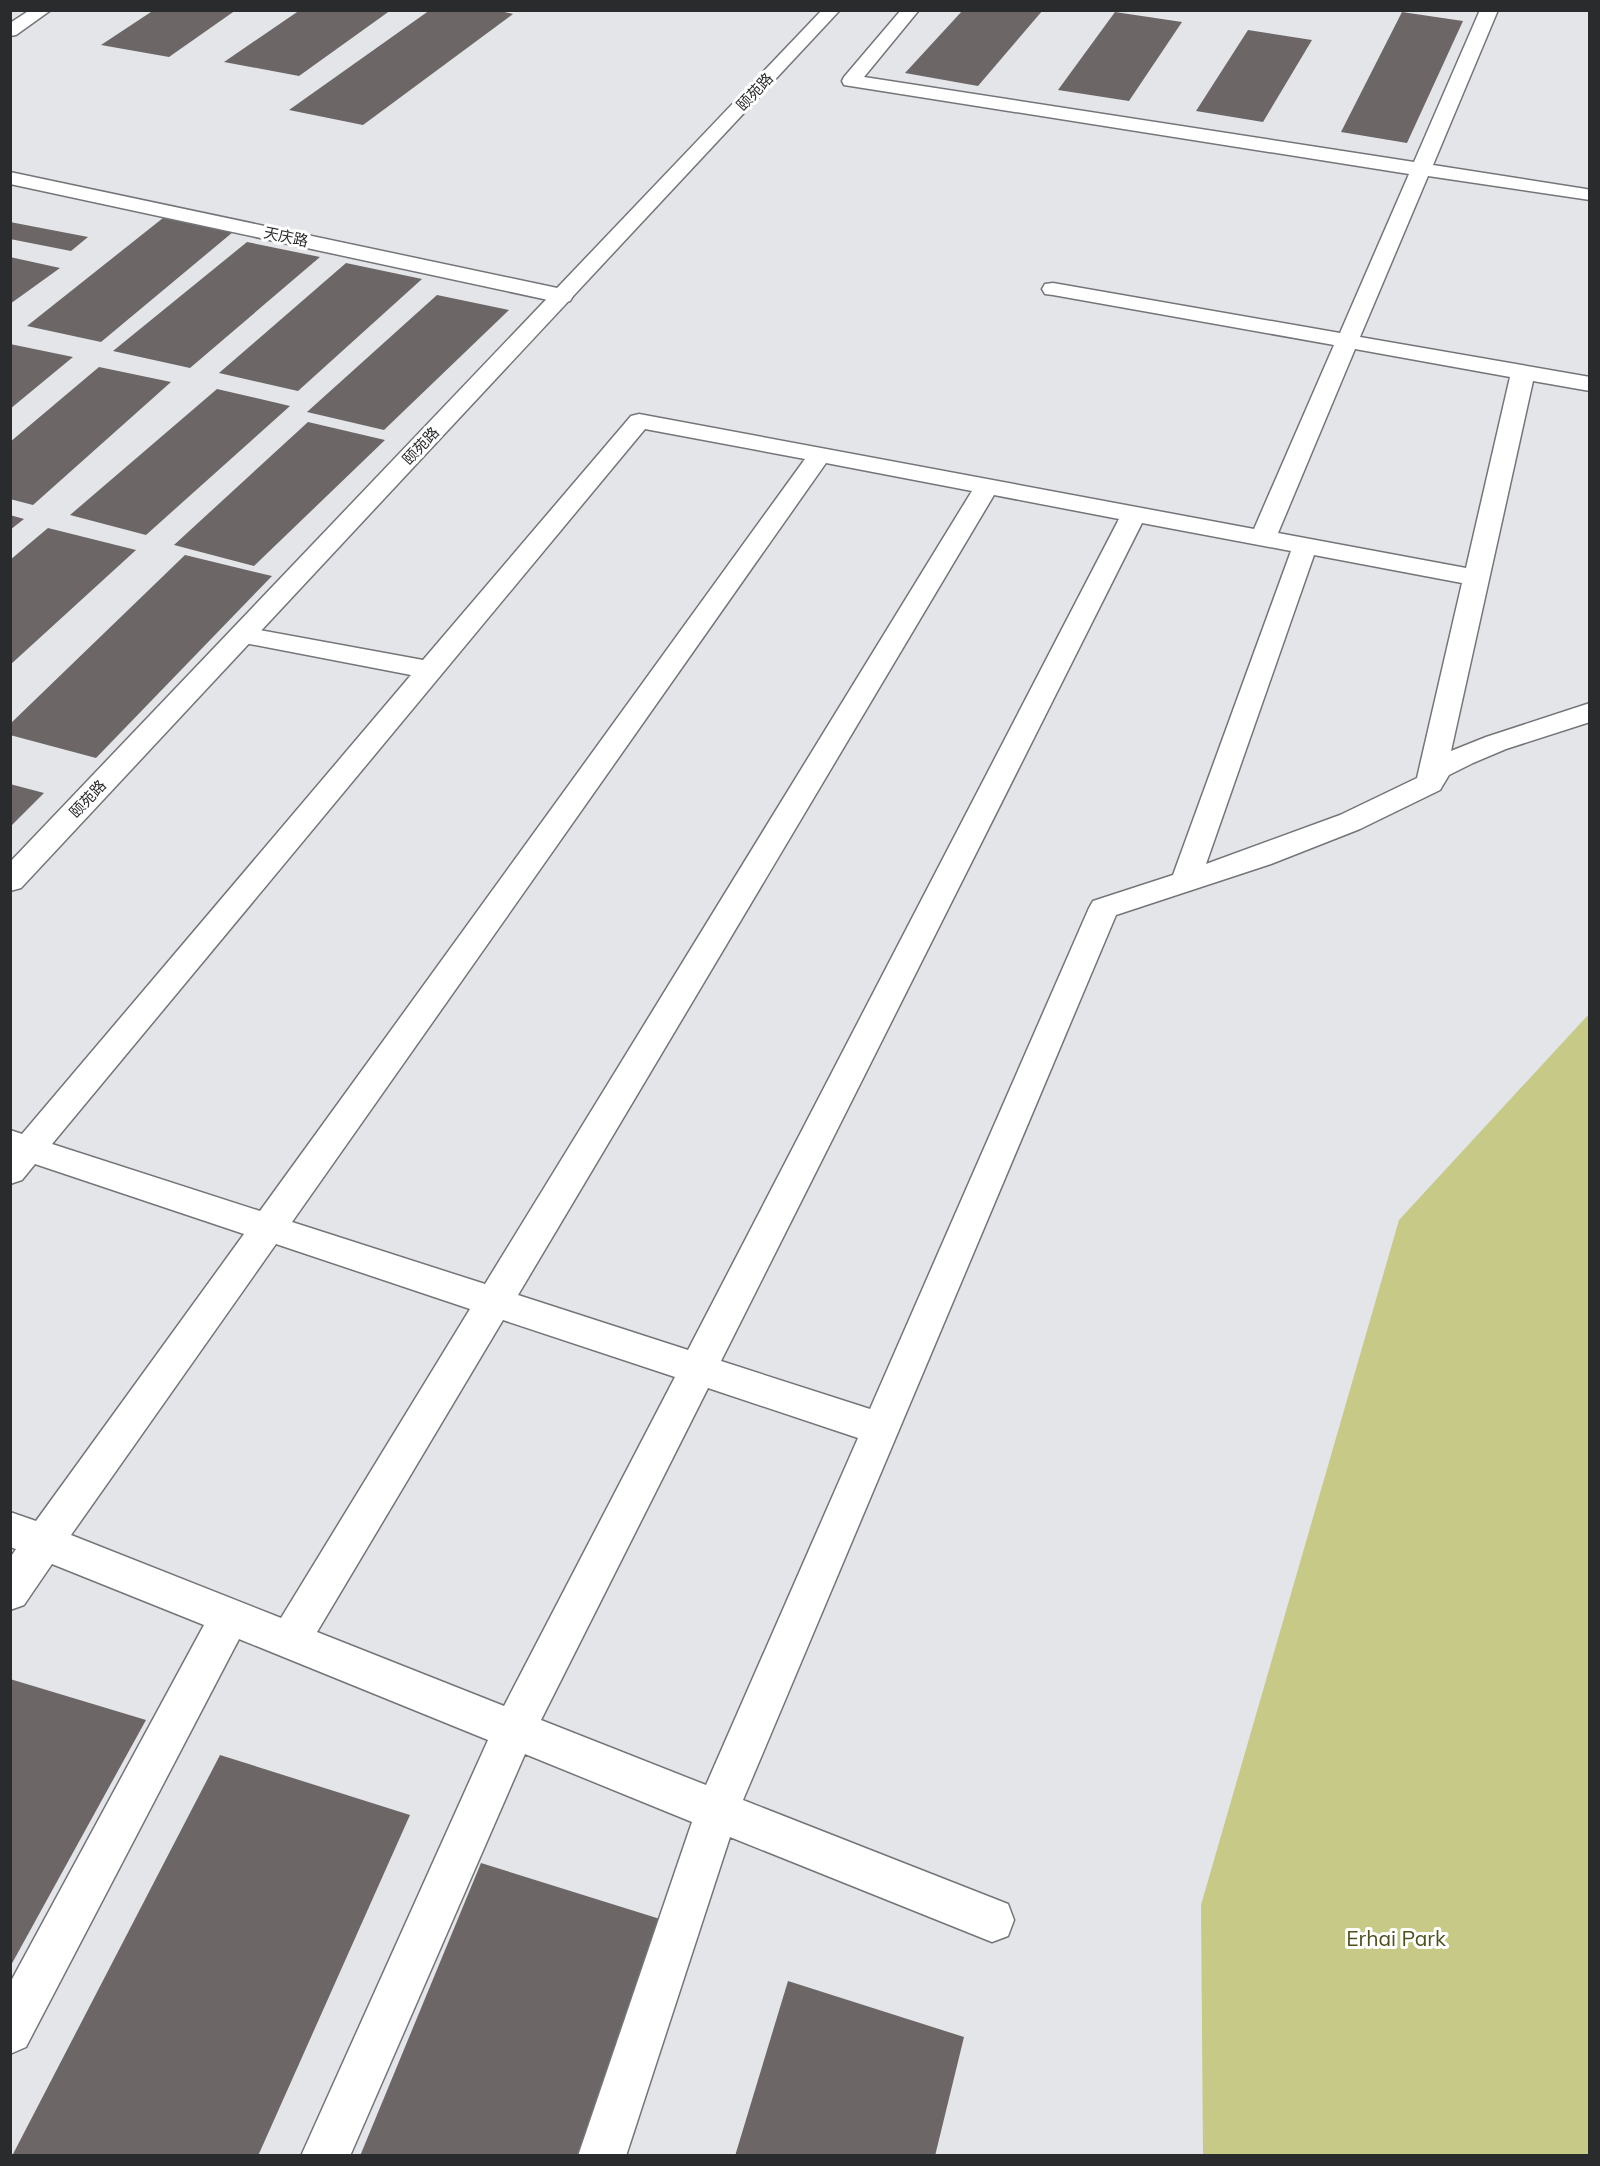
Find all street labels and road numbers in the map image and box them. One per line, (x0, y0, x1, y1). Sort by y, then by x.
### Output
street label: 颐苑路 (732, 69, 777, 115)
street label: 天庆路 (262, 223, 310, 250)
street label: 颐苑路 (398, 423, 443, 469)
street label: 颐苑路 (65, 776, 110, 822)

